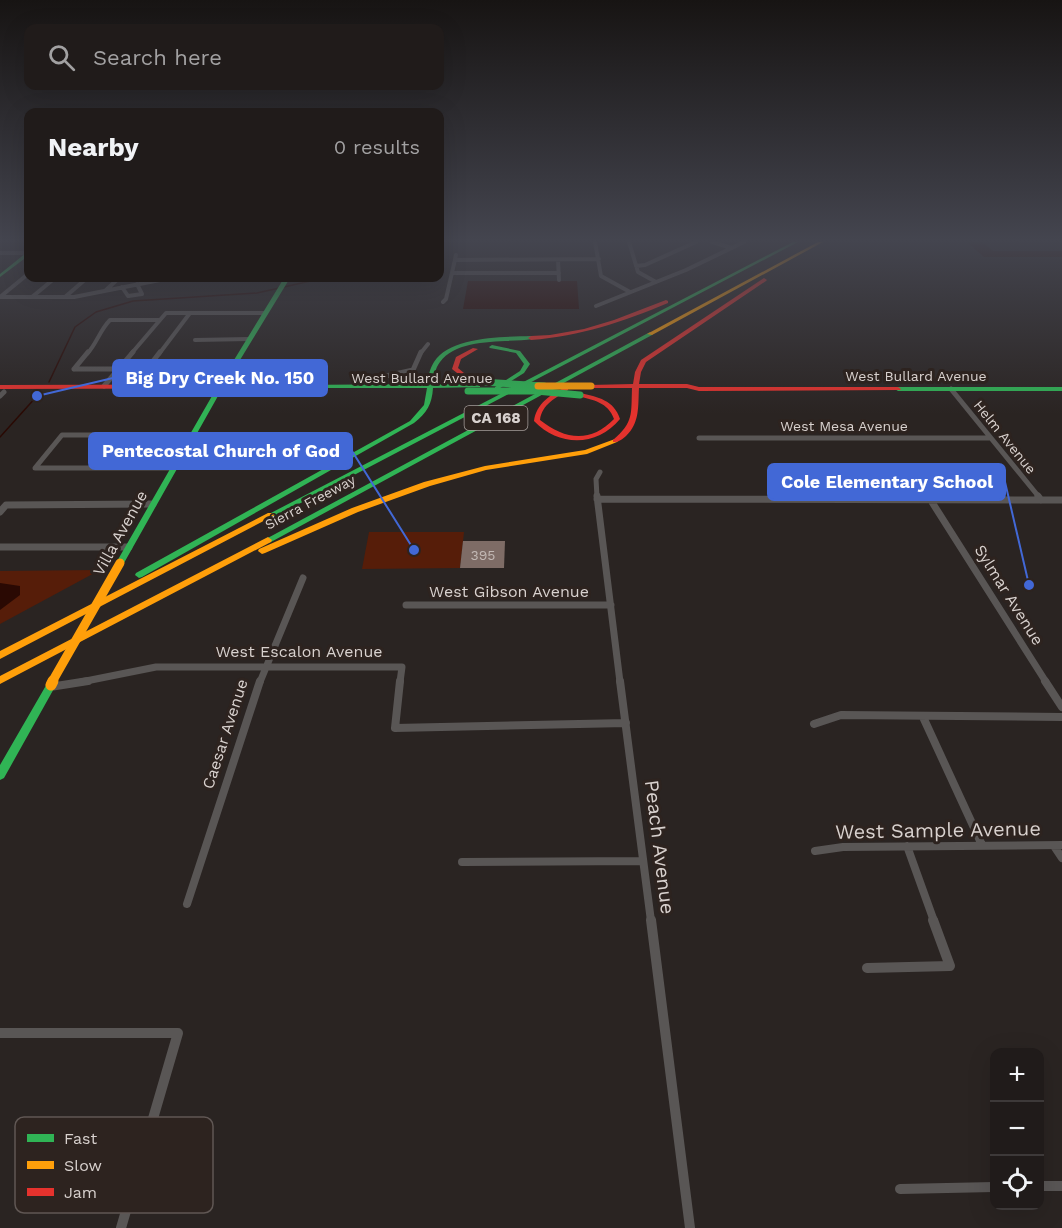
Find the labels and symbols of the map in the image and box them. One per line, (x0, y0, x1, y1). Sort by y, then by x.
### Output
callout: Big Dry Creek No. 150 (113, 360, 327, 396)
text: Big Dry Creek No. 150 (126, 367, 314, 388)
street label: West Bullard Avenue (845, 368, 987, 384)
street label: West Bullard Avenue (351, 370, 493, 386)
street label: Helm Avenue (971, 397, 1039, 477)
road number: CA 168 (464, 406, 528, 430)
street label: West Mesa Avenue (780, 418, 908, 434)
callout: Pentecostal Church of God (89, 433, 352, 469)
text: Pentecostal Church of God (102, 440, 340, 461)
callout: Cole Elementary School (768, 464, 1005, 500)
street label: Sierra Freeway (262, 471, 359, 533)
text: Cole Elementary School (781, 471, 993, 492)
street label: Villa Avenue (89, 487, 151, 579)
street label: Sylmar Avenue (971, 541, 1047, 649)
house number: 395 (471, 547, 495, 563)
street label: West Gibson Avenue (429, 582, 589, 601)
street label: West Escalon Avenue (215, 642, 383, 661)
street label: Caesar Avenue (198, 677, 252, 791)
street label: Peach Avenue (640, 778, 680, 916)
street label: West Sample Avenue (835, 816, 1041, 844)
legend (15, 1117, 213, 1213)
text: Fast (64, 1129, 97, 1148)
text: Slow (64, 1156, 102, 1175)
text: Jam (64, 1183, 97, 1202)

